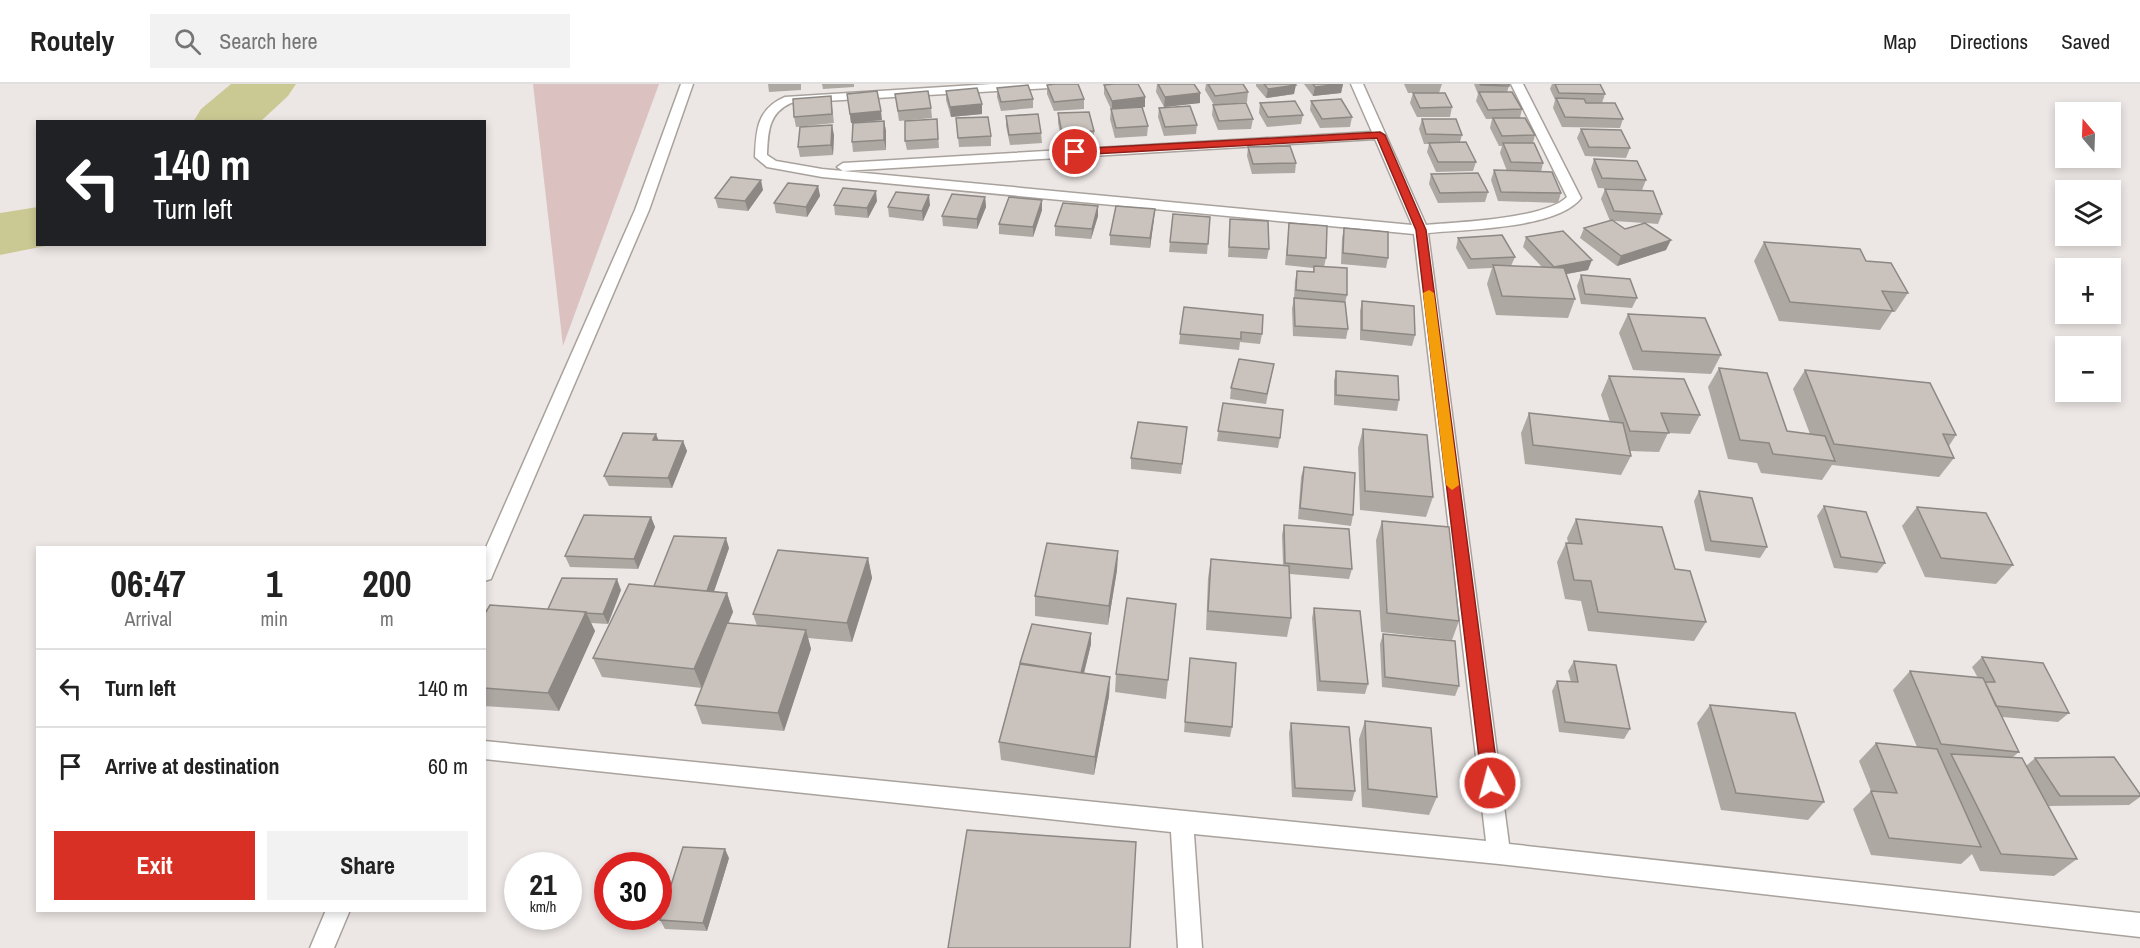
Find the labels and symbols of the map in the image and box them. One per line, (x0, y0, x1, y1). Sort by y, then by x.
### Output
north arrow (2055, 102, 2121, 168)
pin (1049, 126, 1100, 177)
position arrow (1458, 751, 1522, 815)
speed limit sign: 30 (594, 852, 672, 930)

